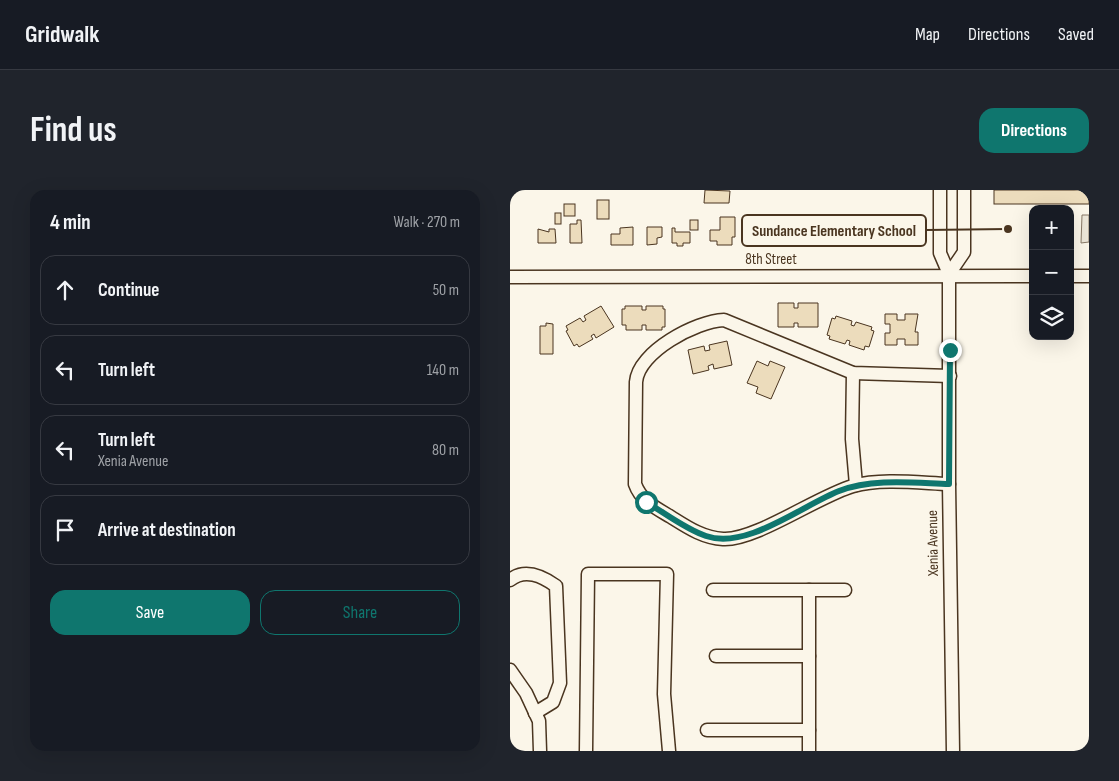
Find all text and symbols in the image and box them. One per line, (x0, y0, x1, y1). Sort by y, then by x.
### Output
text: Gridwalk (25, 20, 99, 49)
text: Map (915, 24, 940, 45)
text: Directions (968, 24, 1030, 45)
text: Saved (1058, 24, 1094, 45)
button: Directions (979, 108, 1089, 153)
text: Find us (30, 109, 117, 152)
map controls (1029, 205, 1074, 340)
button: + (1029, 205, 1074, 250)
text: 4 min (50, 210, 91, 235)
text: Walk · 270 m (394, 213, 460, 232)
callout: Sundance Elementary School (742, 215, 926, 246)
text: Sundance Elementary School (752, 222, 916, 241)
street label: 8th Street (745, 250, 797, 269)
button: − (1029, 250, 1074, 295)
icon: ahead (51, 276, 79, 304)
text: Continue (98, 279, 159, 302)
text: 50 m (433, 281, 459, 300)
button: layers (1029, 295, 1074, 340)
route end (939, 339, 962, 362)
icon: left (51, 356, 79, 384)
text: Turn left (98, 359, 155, 382)
text: 140 m (427, 361, 459, 380)
text: Turn left (98, 429, 155, 452)
icon: left (51, 436, 79, 464)
text: 80 m (432, 441, 459, 460)
text: Xenia Avenue (98, 452, 168, 471)
route start (635, 491, 658, 514)
street label: Xenia Avenue (923, 510, 943, 577)
icon: arrive (51, 516, 79, 544)
text: Arrive at destination (98, 519, 236, 542)
button: Save (50, 590, 250, 635)
button: Share (260, 590, 460, 635)

